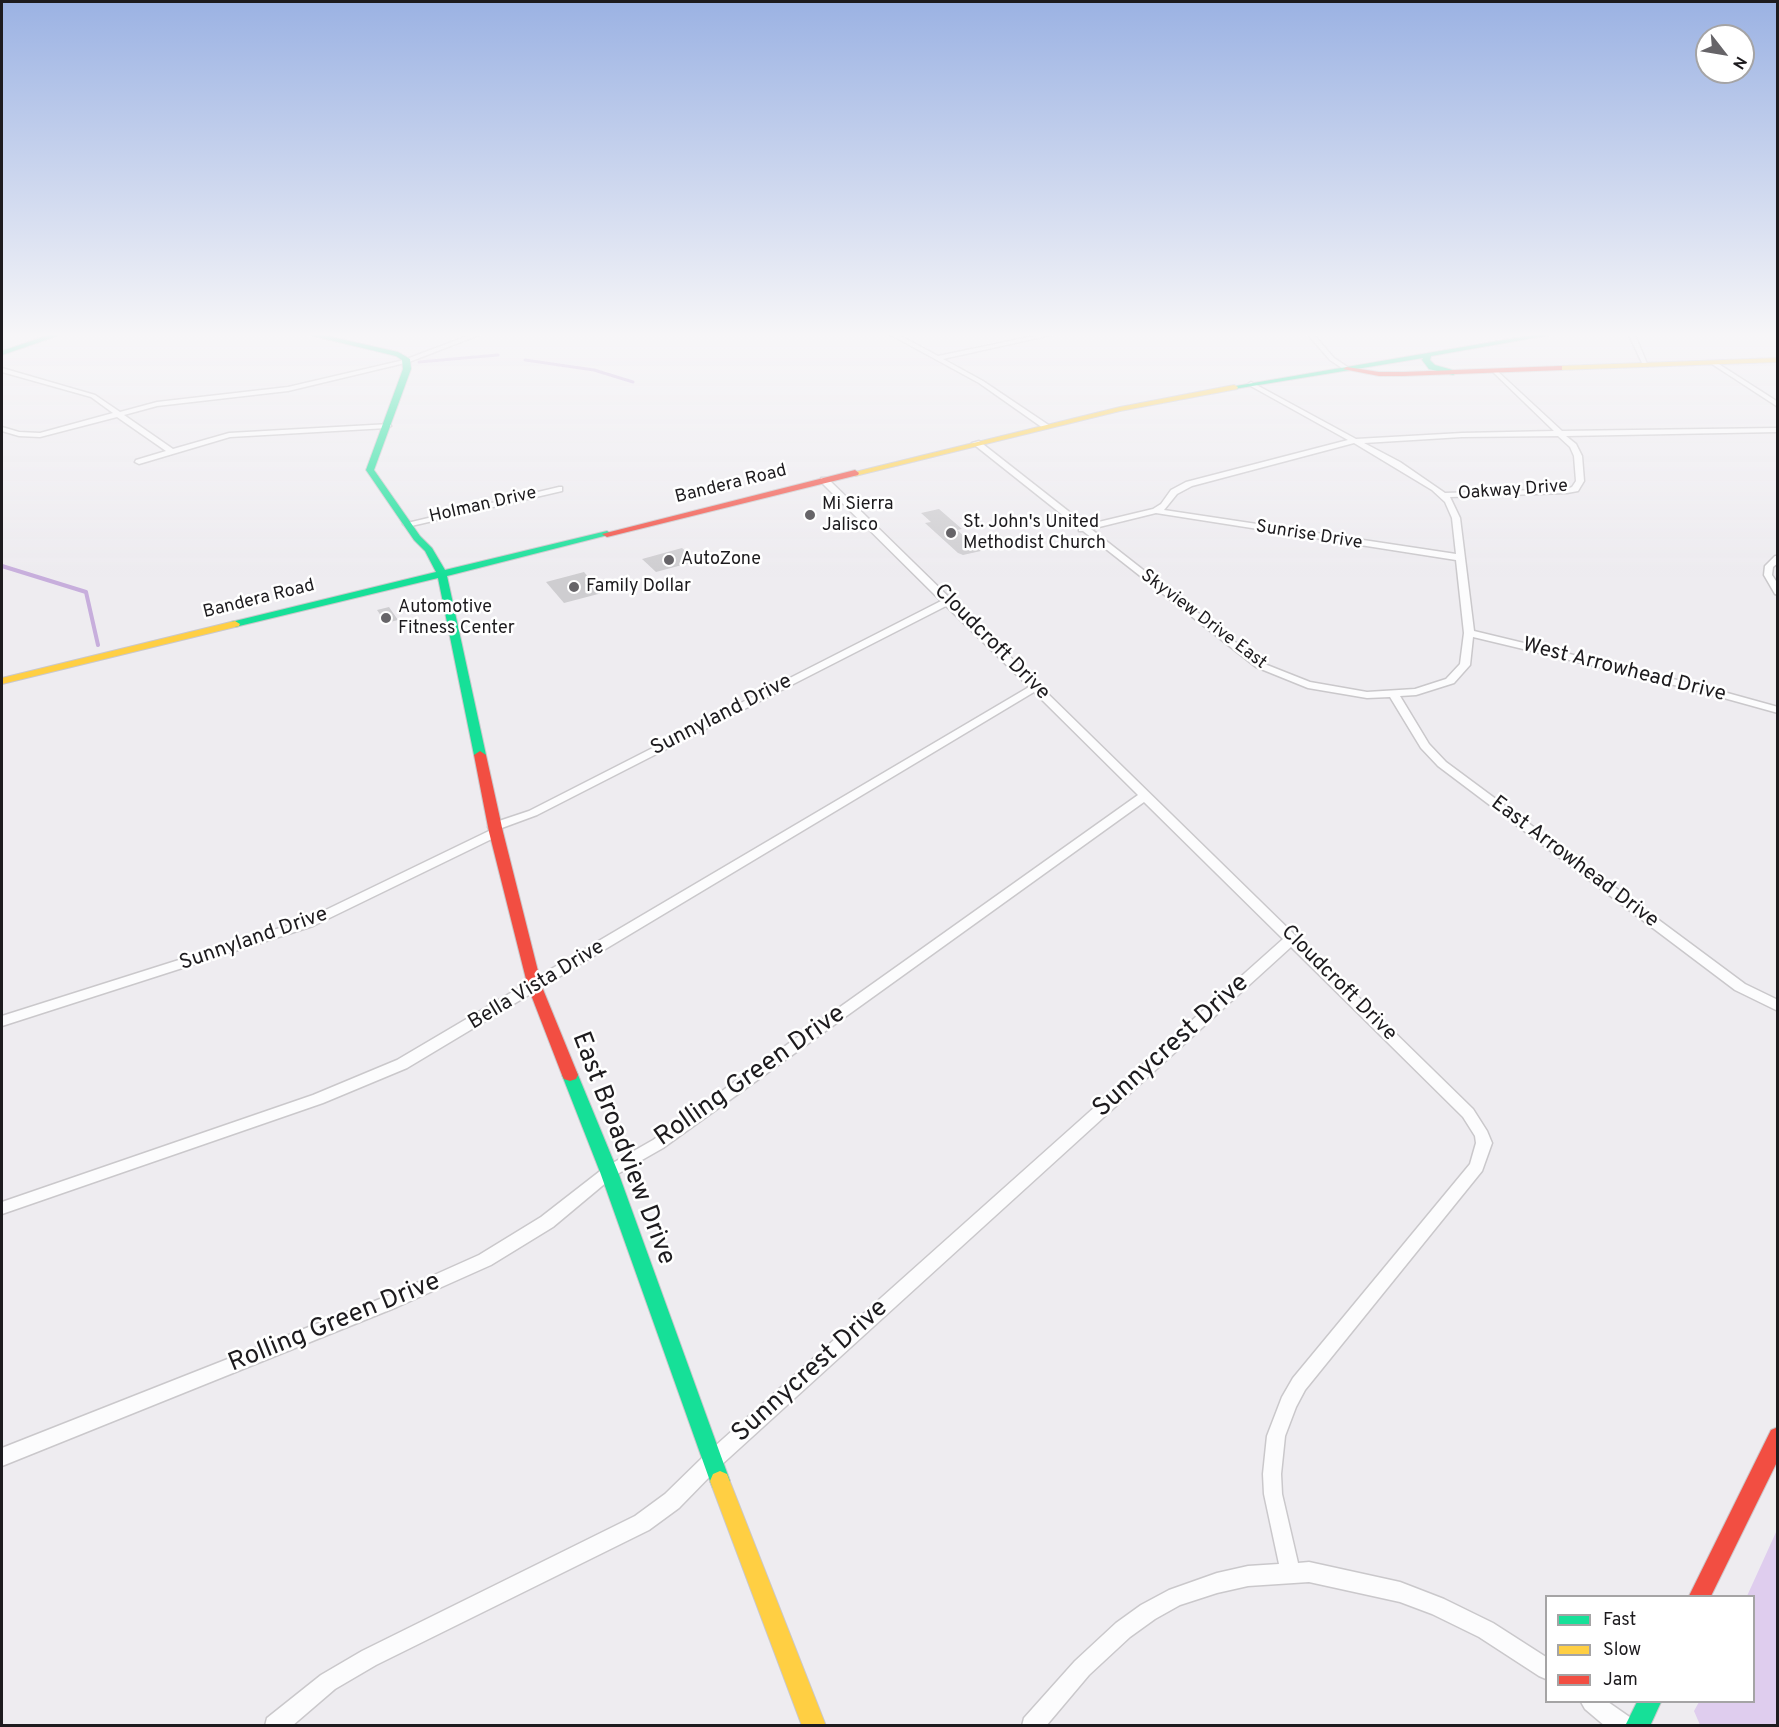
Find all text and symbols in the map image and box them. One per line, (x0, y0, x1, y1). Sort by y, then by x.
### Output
north arrow (1695, 24, 1755, 84)
text: N (1727, 52, 1750, 72)
street label: Bandera Road (673, 461, 789, 509)
street label: Oakway Drive (1457, 476, 1569, 506)
street label: Holman Drive (427, 483, 539, 529)
place label: Mi Sierra Jalisco (822, 494, 894, 536)
marker: Mi Sierra Jalisco (803, 508, 817, 522)
place label: St. John's United Methodist Church (963, 512, 1106, 554)
street label: Sunrise Drive (1254, 517, 1364, 555)
marker: St. John's United Methodist Church (944, 526, 958, 540)
place label: AutoZone (681, 549, 761, 571)
marker: AutoZone (662, 553, 676, 567)
street label: Skyview Drive East (1136, 565, 1270, 675)
street label: Bandera Road (201, 576, 317, 624)
place label: Family Dollar (586, 576, 691, 598)
marker: Family Dollar (567, 580, 581, 594)
street label: Cloudcroft Drive (928, 580, 1054, 706)
place label: Automotive Fitness Center (398, 597, 515, 640)
marker: Automotive Fitness Center (379, 611, 393, 625)
street label: West Arrowhead Drive (1520, 634, 1728, 708)
street label: Sunnyland Drive (647, 670, 797, 762)
street label: East Arrowhead Drive (1485, 792, 1663, 934)
street label: Sunnyland Drive (177, 903, 331, 977)
street label: Cloudcroft Drive (1275, 921, 1401, 1047)
street label: Bella Vista Drive (464, 935, 610, 1037)
street label: Sunnycrest Drive (1088, 969, 1256, 1125)
street label: Rolling Green Drive (650, 1000, 852, 1154)
street label: East Broadview Drive (563, 1028, 681, 1270)
street label: Rolling Green Drive (225, 1267, 445, 1381)
street label: Sunnycrest Drive (727, 1294, 895, 1450)
legend (1545, 1595, 1755, 1703)
text: Fast (1603, 1609, 1636, 1632)
text: Slow (1603, 1639, 1641, 1662)
text: Jam (1603, 1669, 1638, 1692)

